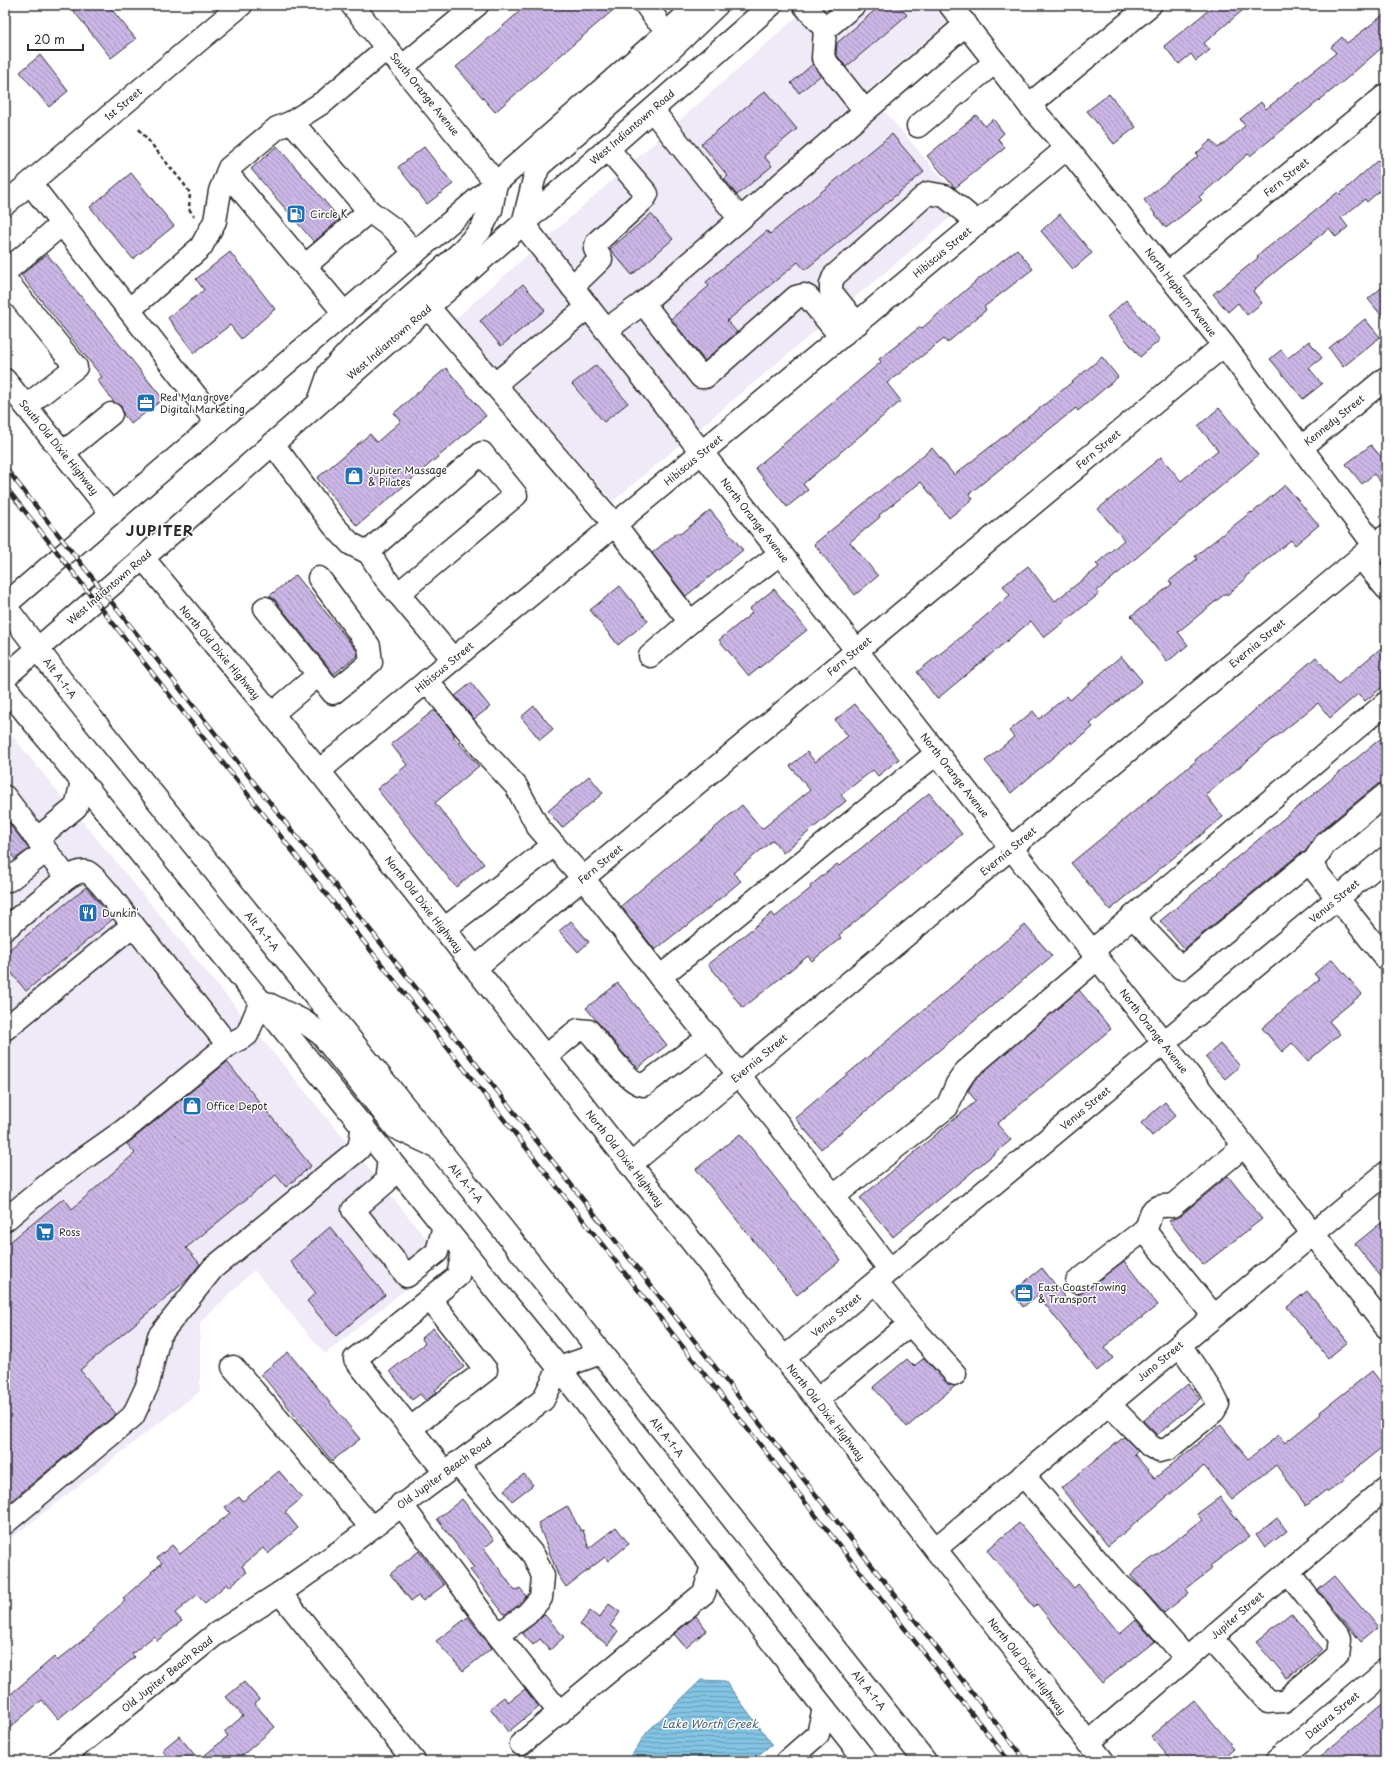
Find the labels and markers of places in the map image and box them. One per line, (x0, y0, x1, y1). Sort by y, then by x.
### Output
fuel station icon: Circle K (285, 203, 307, 225)
place label: Circle K (310, 206, 348, 221)
place label: Red Mangrove Digital Marketing (160, 389, 245, 416)
office icon: Red Mangrove Digital Marketing (135, 392, 157, 414)
place label: Jupiter Massage & Pilates (368, 462, 447, 489)
shop icon: Jupiter Massage & Pilates (343, 465, 365, 487)
restaurant icon: Dunkin' (77, 902, 99, 924)
place label: Dunkin' (102, 905, 139, 920)
shop icon: Office Depot (181, 1095, 203, 1117)
place label: Office Depot (206, 1098, 267, 1113)
supermarket icon: Ross (34, 1221, 56, 1243)
place label: Ross (59, 1224, 81, 1239)
place label: East Coast Towing & Transport (1038, 1279, 1126, 1306)
office icon: East Coast Towing & Transport (1013, 1282, 1035, 1304)

